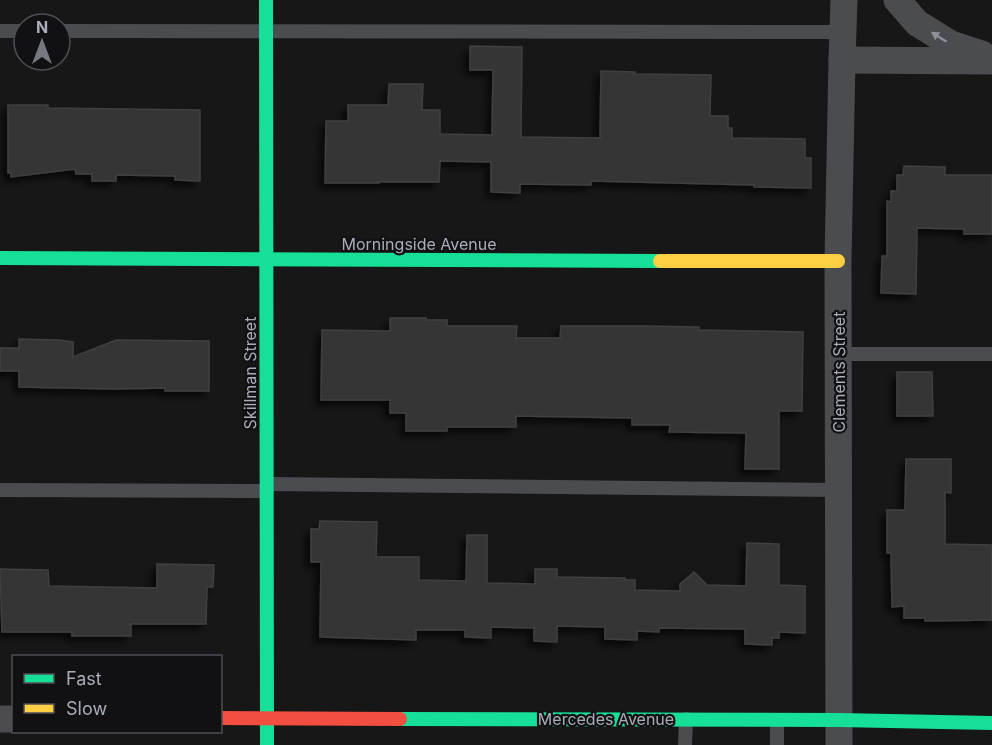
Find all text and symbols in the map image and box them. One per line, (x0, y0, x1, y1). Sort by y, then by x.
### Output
north arrow (12, 12, 72, 72)
text: N (36, 17, 48, 37)
one-way arrow (931, 31, 947, 42)
street label: Morningside Avenue (341, 234, 497, 254)
street label: Clements Street (829, 312, 849, 432)
street label: Skillman Street (240, 317, 260, 429)
legend (12, 655, 222, 733)
text: Fast (66, 668, 102, 689)
text: Slow (66, 698, 107, 719)
street label: Mercedes Avenue (538, 709, 674, 729)

